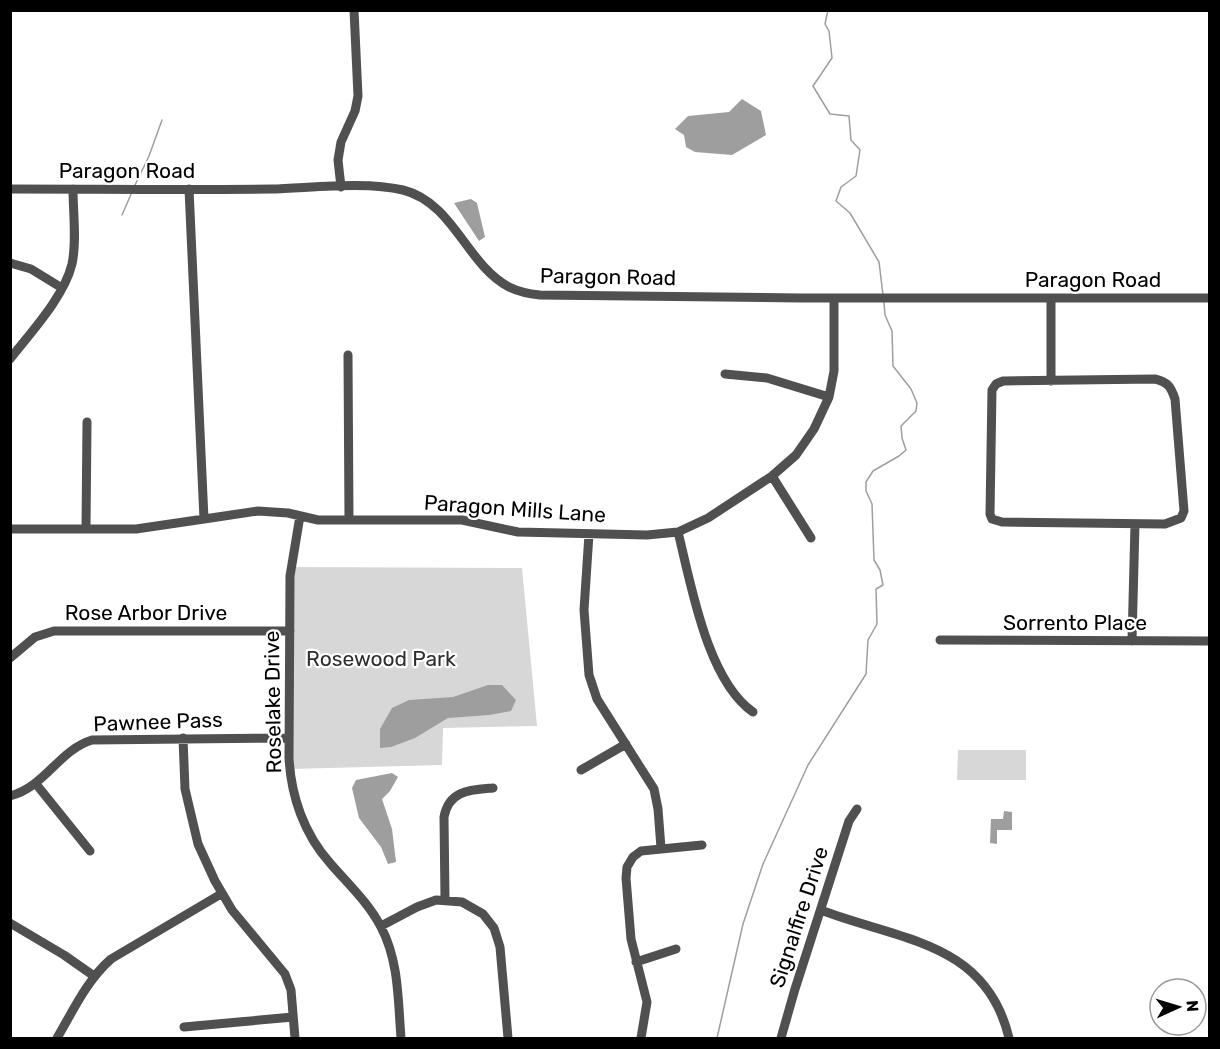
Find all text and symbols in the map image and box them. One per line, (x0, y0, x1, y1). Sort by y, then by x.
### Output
street label: Paragon Road (59, 158, 195, 183)
street label: Paragon Road (540, 263, 676, 290)
street label: Paragon Road (1025, 267, 1161, 292)
street label: Paragon Mills Lane (423, 490, 607, 527)
street label: Rose Arbor Drive (65, 600, 227, 625)
street label: Sorrento Place (1003, 610, 1147, 635)
street label: Roselake Drive (259, 630, 286, 774)
park label: Rosewood Park (306, 646, 456, 671)
street label: Pawnee Pass (93, 707, 223, 736)
street label: Signalfire Drive (764, 843, 833, 991)
north arrow (1148, 977, 1208, 1037)
text: N (1183, 1000, 1202, 1012)

